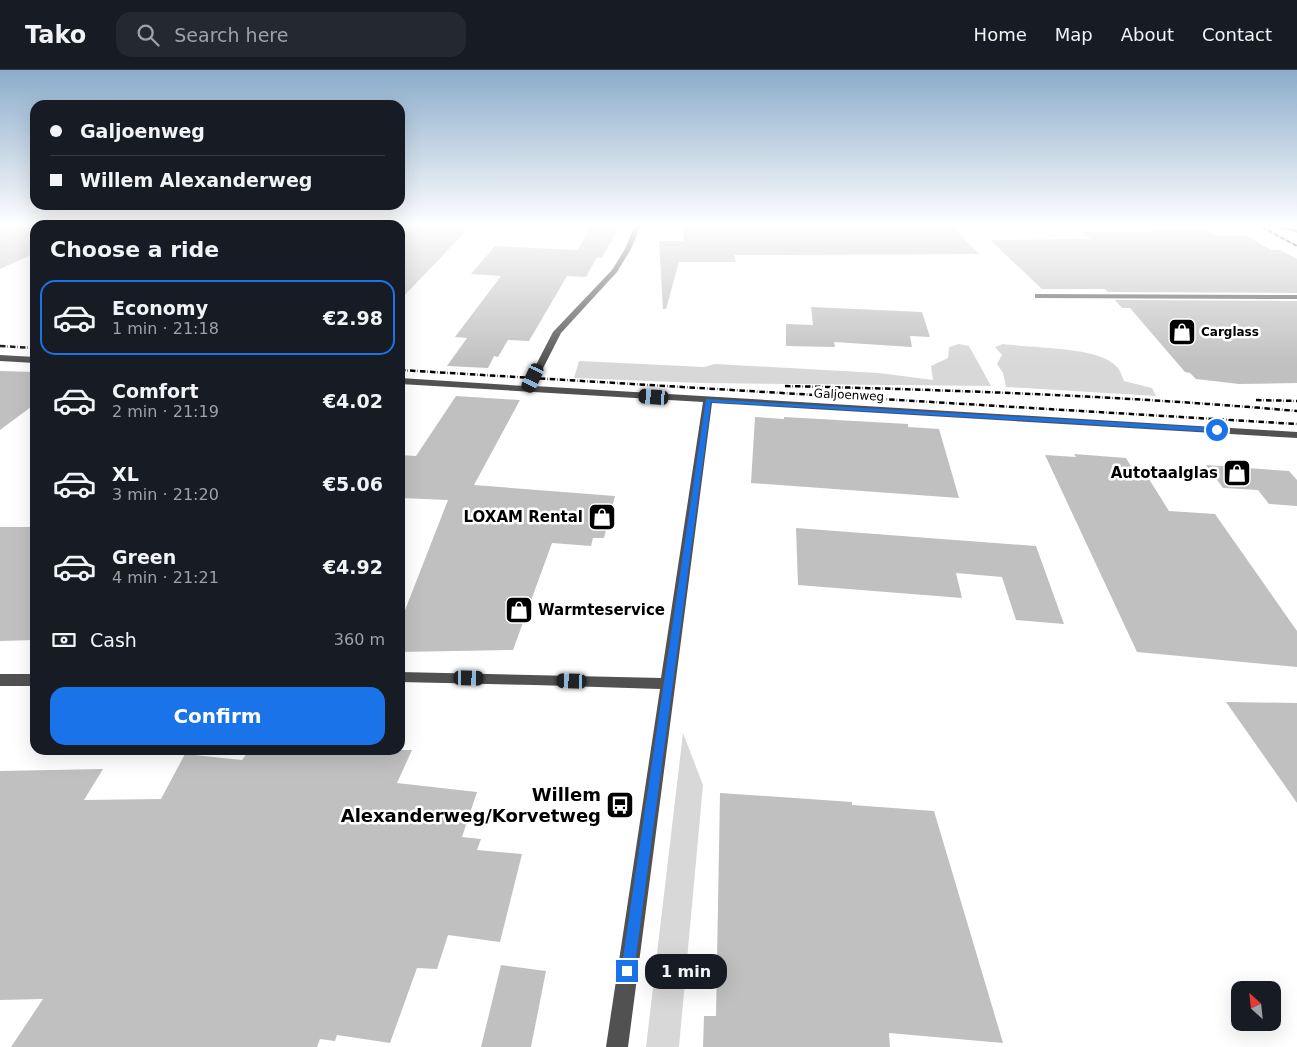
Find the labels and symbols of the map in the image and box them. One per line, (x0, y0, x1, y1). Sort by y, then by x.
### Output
shop icon: Carglass (1167, 317, 1197, 347)
place label: Carglass (1201, 325, 1259, 339)
car (519, 361, 546, 395)
street label: Galjoenweg (813, 386, 885, 404)
car (638, 388, 669, 406)
route start (1206, 419, 1228, 441)
shop icon: Autotaalglas (1222, 458, 1252, 488)
place label: Autotaalglas (1111, 464, 1218, 482)
shop icon: LOXAM Rental (587, 502, 617, 532)
place label: LOXAM Rental (464, 508, 583, 526)
shop icon: Warmteservice (504, 595, 534, 625)
place label: Warmteservice (538, 601, 665, 619)
car (453, 670, 484, 686)
car (556, 673, 587, 689)
place label: Willem Alexanderweg/Korvetweg (341, 784, 601, 826)
bus stop icon: Willem Alexanderweg/Korvetweg (605, 790, 635, 820)
callout: 1 min (644, 954, 727, 988)
route end (616, 960, 638, 982)
north arrow (1231, 981, 1281, 1031)

